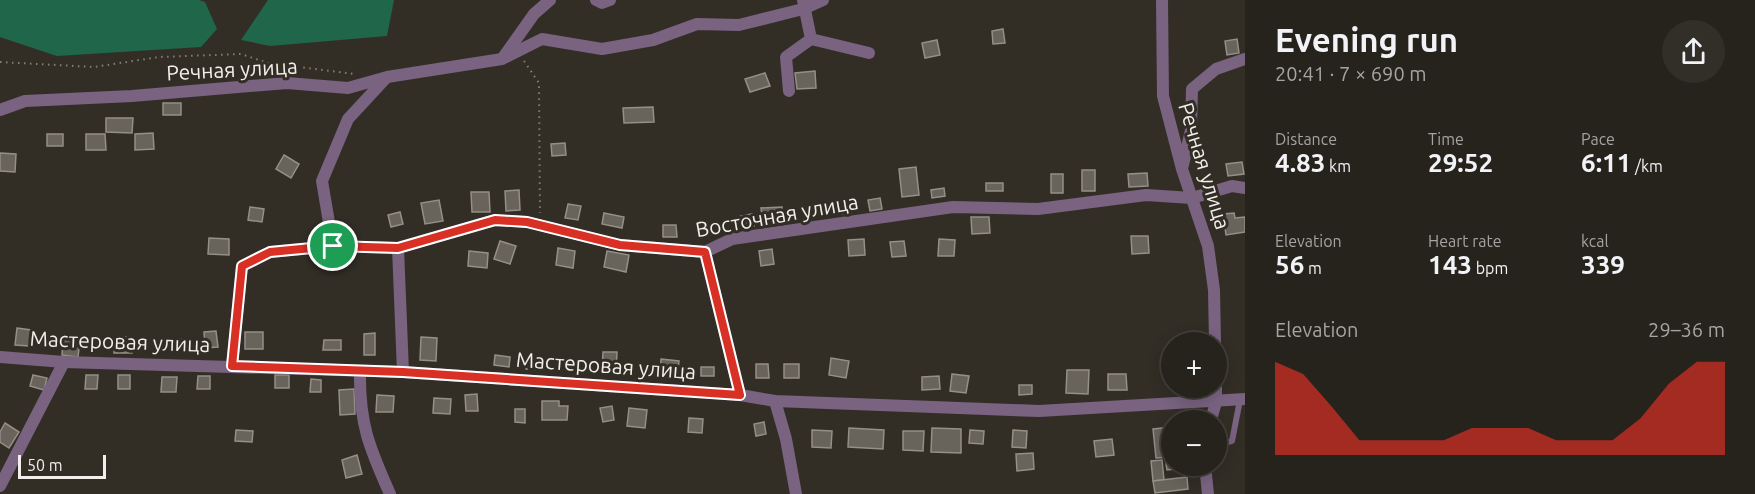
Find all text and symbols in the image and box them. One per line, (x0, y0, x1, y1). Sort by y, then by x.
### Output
button: share (1662, 20, 1725, 83)
text: Evening run (1275, 21, 1458, 58)
street label: Речная улица (166, 54, 298, 84)
text: 20:41 · 7 × 690 m (1275, 62, 1427, 85)
street label: Речная улица (1174, 99, 1236, 232)
text: Distance (1275, 130, 1337, 148)
text: Time (1428, 130, 1464, 148)
text: Pace (1581, 130, 1615, 148)
text: 4.83 (1275, 148, 1325, 177)
text: 29:52 (1428, 148, 1493, 177)
text: 6:11 (1581, 148, 1631, 177)
text: km (1325, 157, 1351, 175)
text: /km (1631, 157, 1663, 175)
street label: Восточная улица (694, 189, 860, 241)
pin (307, 220, 358, 271)
icon: arrive (316, 229, 349, 262)
text: Elevation (1275, 232, 1342, 250)
text: Heart rate (1428, 232, 1502, 250)
text: kcal (1581, 232, 1609, 250)
text: 56 (1275, 250, 1304, 279)
text: 143 (1428, 250, 1472, 279)
text: 339 (1581, 250, 1625, 279)
text: m (1304, 259, 1322, 277)
text: bpm (1472, 259, 1508, 277)
text: Elevation (1275, 318, 1358, 341)
text: 29–36 m (1648, 318, 1725, 341)
street label: Мастеровая улица (29, 326, 211, 356)
map controls (1161, 332, 1227, 476)
button: + (1161, 332, 1227, 398)
street label: Мастеровая улица (515, 347, 697, 383)
button: − (1161, 410, 1227, 476)
scale bar (18, 452, 106, 480)
text: 50 m (27, 456, 63, 474)

